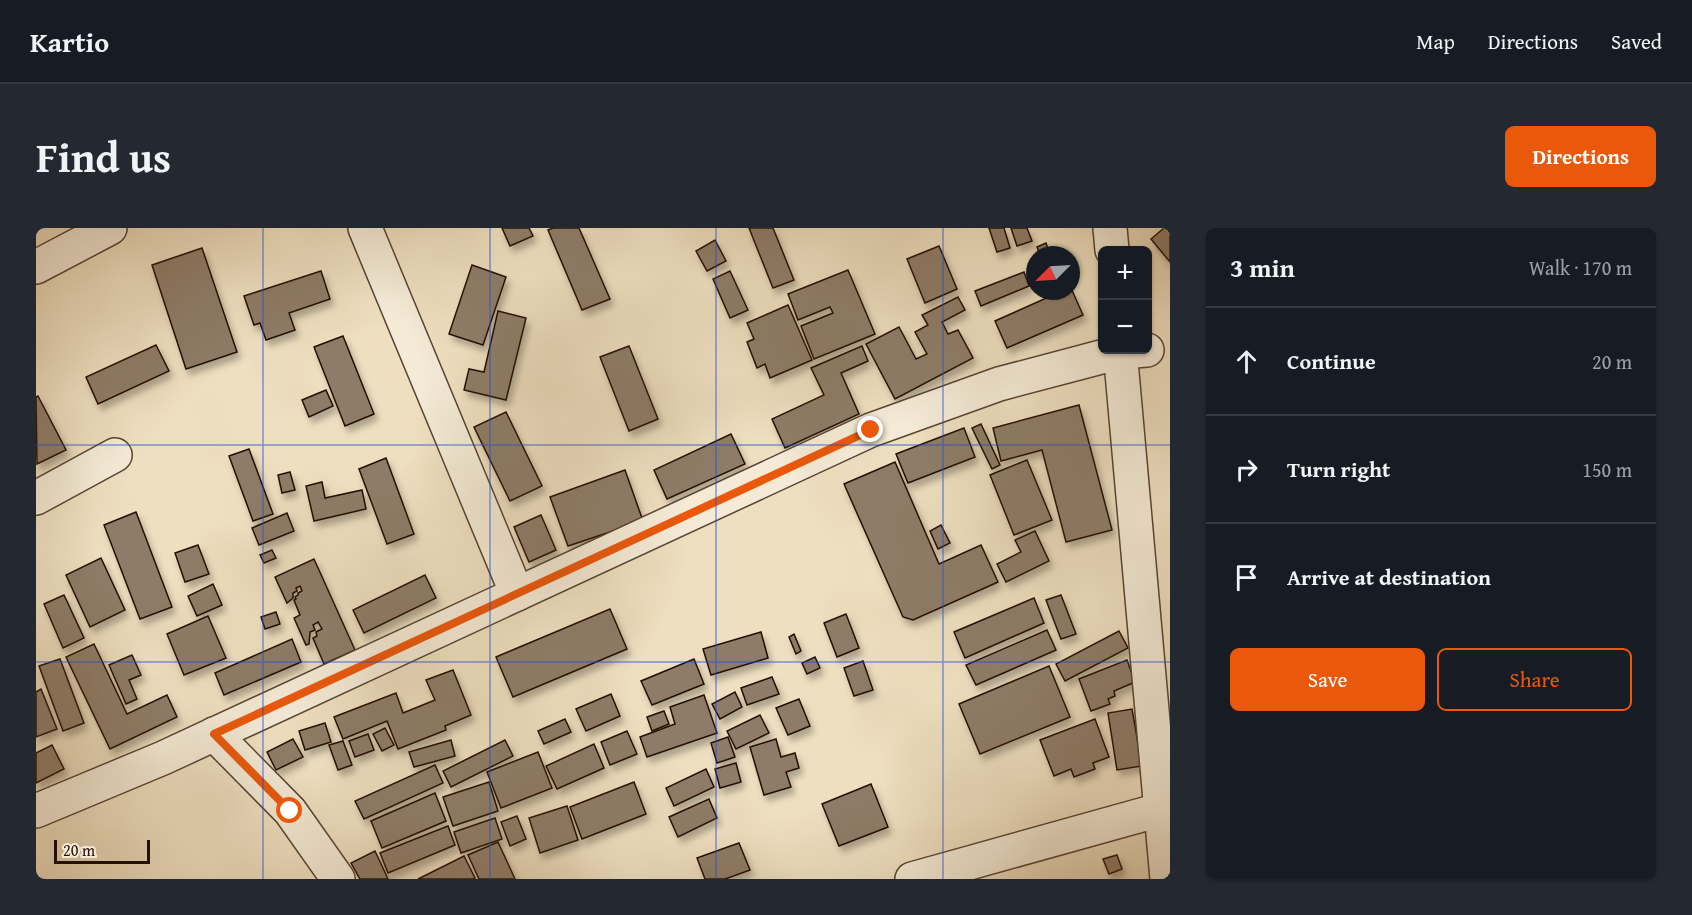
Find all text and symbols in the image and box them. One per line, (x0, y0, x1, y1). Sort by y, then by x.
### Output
text: Kartio (30, 21, 109, 62)
text: Map (1416, 26, 1455, 57)
text: Directions (1488, 26, 1578, 57)
text: Saved (1611, 26, 1662, 57)
text: Find us (36, 126, 171, 187)
button: Directions (1505, 126, 1656, 187)
north arrow (1026, 246, 1080, 300)
map controls (1098, 246, 1152, 354)
button: + (1098, 246, 1152, 300)
text: 3 min (1230, 248, 1295, 287)
text: Walk · 170 m (1529, 253, 1632, 282)
button: − (1098, 300, 1152, 354)
icon: ahead (1230, 345, 1263, 378)
text: Continue (1287, 345, 1376, 377)
text: 20 m (1592, 347, 1632, 376)
route end (857, 416, 883, 442)
icon: right (1230, 453, 1263, 486)
text: Turn right (1287, 453, 1390, 485)
text: 150 m (1582, 455, 1632, 484)
icon: arrive (1230, 561, 1263, 594)
text: Arrive at destination (1287, 561, 1491, 593)
button: Save (1230, 648, 1425, 711)
button: Share (1437, 648, 1632, 711)
route start (276, 797, 302, 823)
scale bar (54, 837, 150, 864)
text: 20 m (63, 838, 95, 862)

